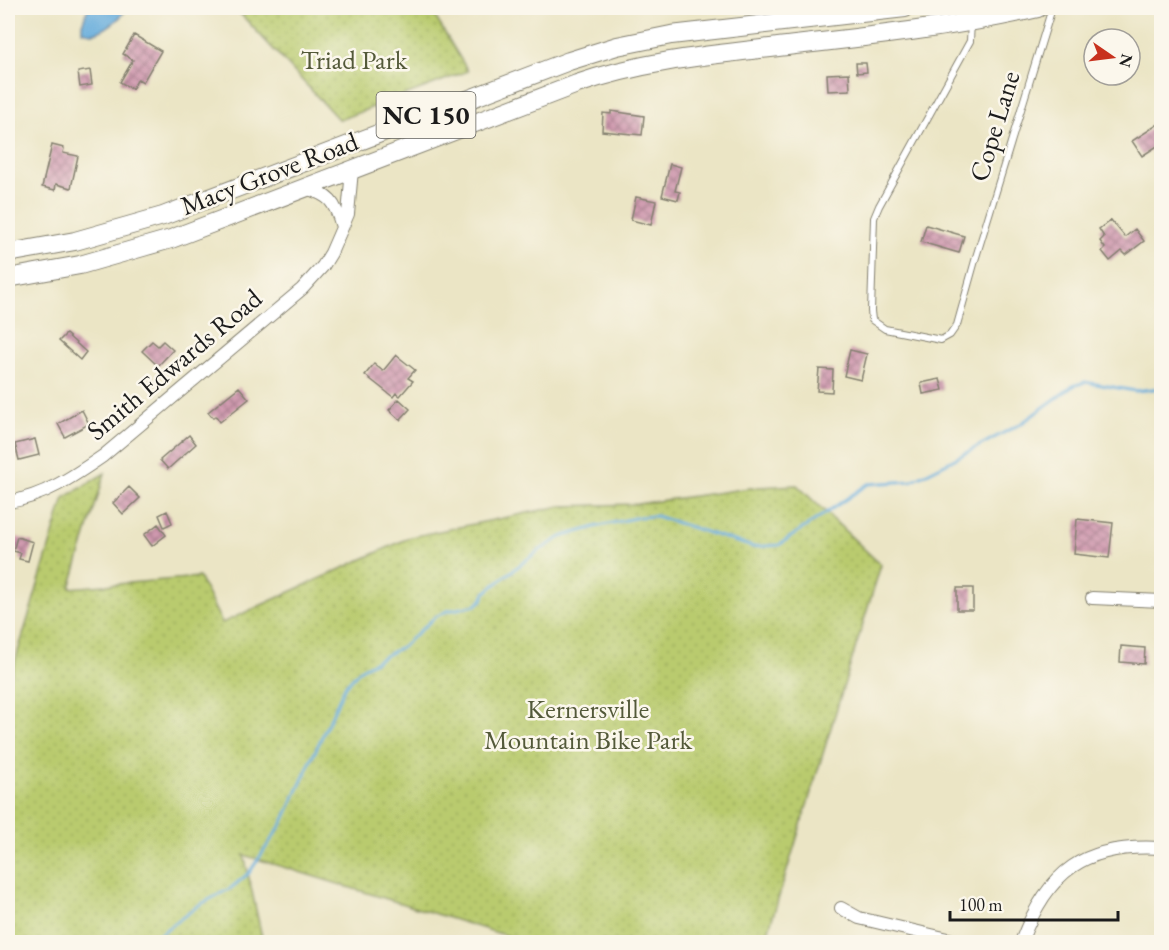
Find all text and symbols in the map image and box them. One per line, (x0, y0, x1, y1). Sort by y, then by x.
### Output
north arrow (1082, 27, 1142, 87)
park label: Triad Park (301, 42, 408, 77)
text: N (1114, 52, 1138, 69)
street label: Cope Lane (961, 66, 1027, 186)
road number: NC 150 (376, 92, 476, 138)
street label: Macy Grove Road (175, 123, 363, 223)
street label: Smith Edwards Road (79, 280, 269, 448)
park label: Kernersville Mountain Bike Park (484, 691, 692, 757)
scale bar (950, 884, 1118, 922)
text: 100 m (959, 893, 1003, 916)

